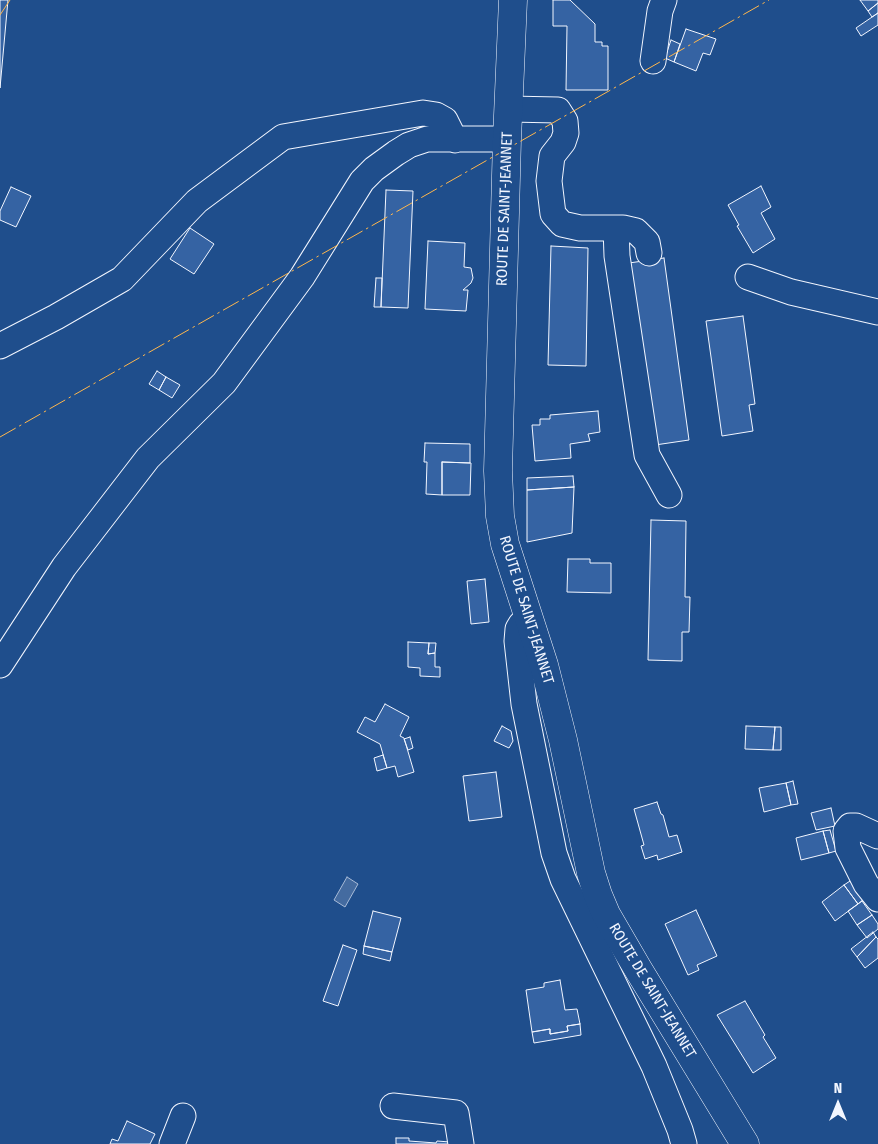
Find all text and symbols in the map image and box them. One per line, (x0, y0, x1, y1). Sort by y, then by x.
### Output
street label: ROUTE DE SAINT-JEANNET (493, 132, 517, 286)
street label: ROUTE DE SAINT-JEANNET (495, 534, 557, 686)
street label: ROUTE DE SAINT-JEANNET (605, 920, 699, 1062)
north arrow (813, 1079, 863, 1129)
text: N (834, 1080, 842, 1097)

